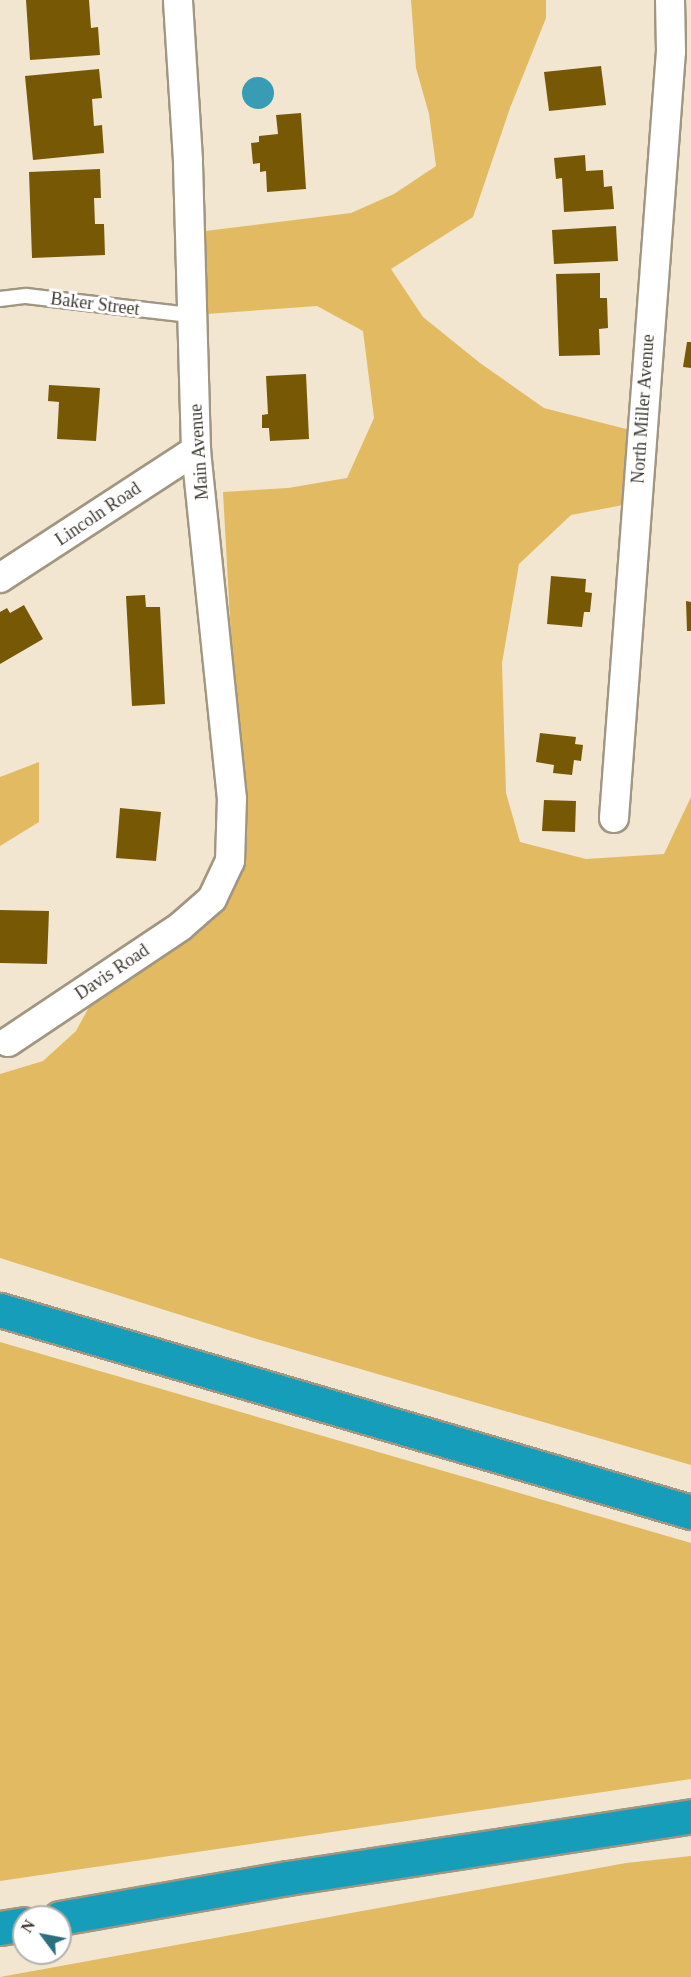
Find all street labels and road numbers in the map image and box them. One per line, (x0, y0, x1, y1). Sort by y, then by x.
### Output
street label: Baker Street (49, 288, 141, 320)
street label: North Miller Avenue (627, 333, 659, 485)
street label: Main Avenue (185, 403, 213, 501)
street label: Lincoln Road (51, 478, 145, 550)
street label: Davis Road (71, 939, 153, 1005)

